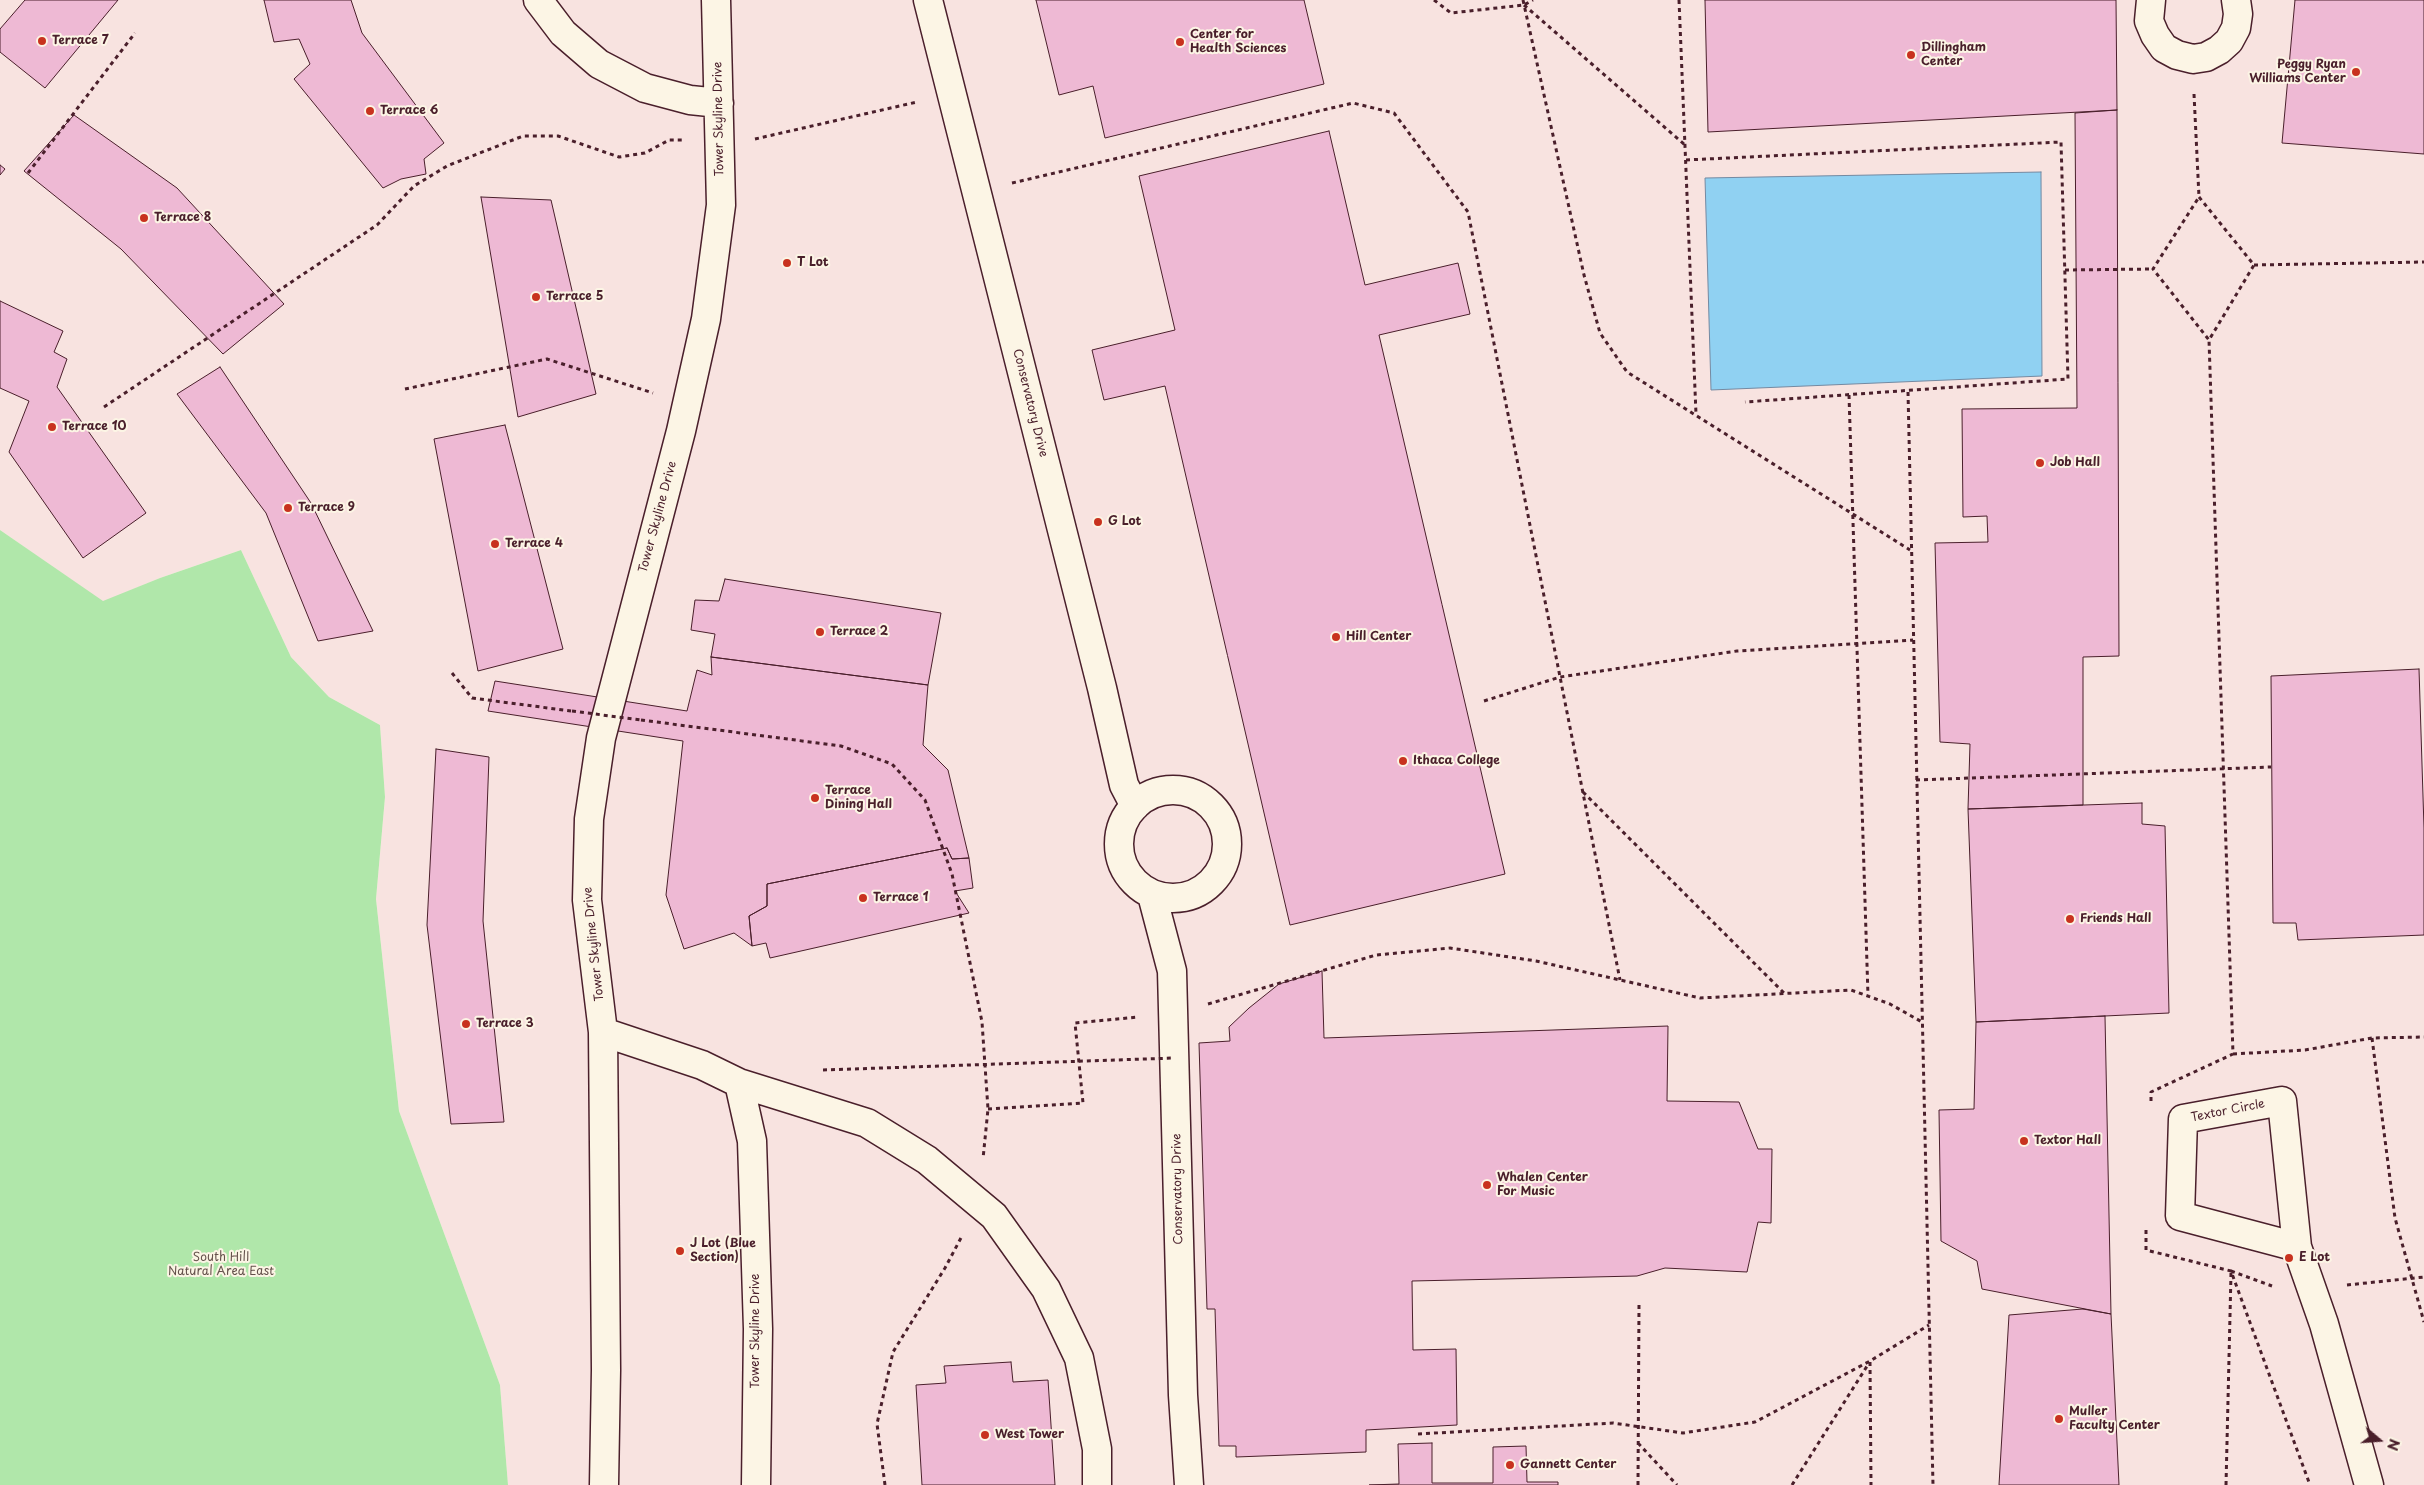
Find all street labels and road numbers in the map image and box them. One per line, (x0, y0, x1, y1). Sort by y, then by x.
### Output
street label: Tower Skyline Drive (711, 61, 727, 177)
street label: Conservatory Drive (1010, 347, 1050, 459)
street label: Tower Skyline Drive (636, 460, 680, 574)
street label: Tower Skyline Drive (581, 886, 607, 1002)
street label: Textor Circle (2190, 1097, 2266, 1125)
street label: Conservatory Drive (1170, 1133, 1186, 1245)
street label: Tower Skyline Drive (749, 1274, 763, 1388)

